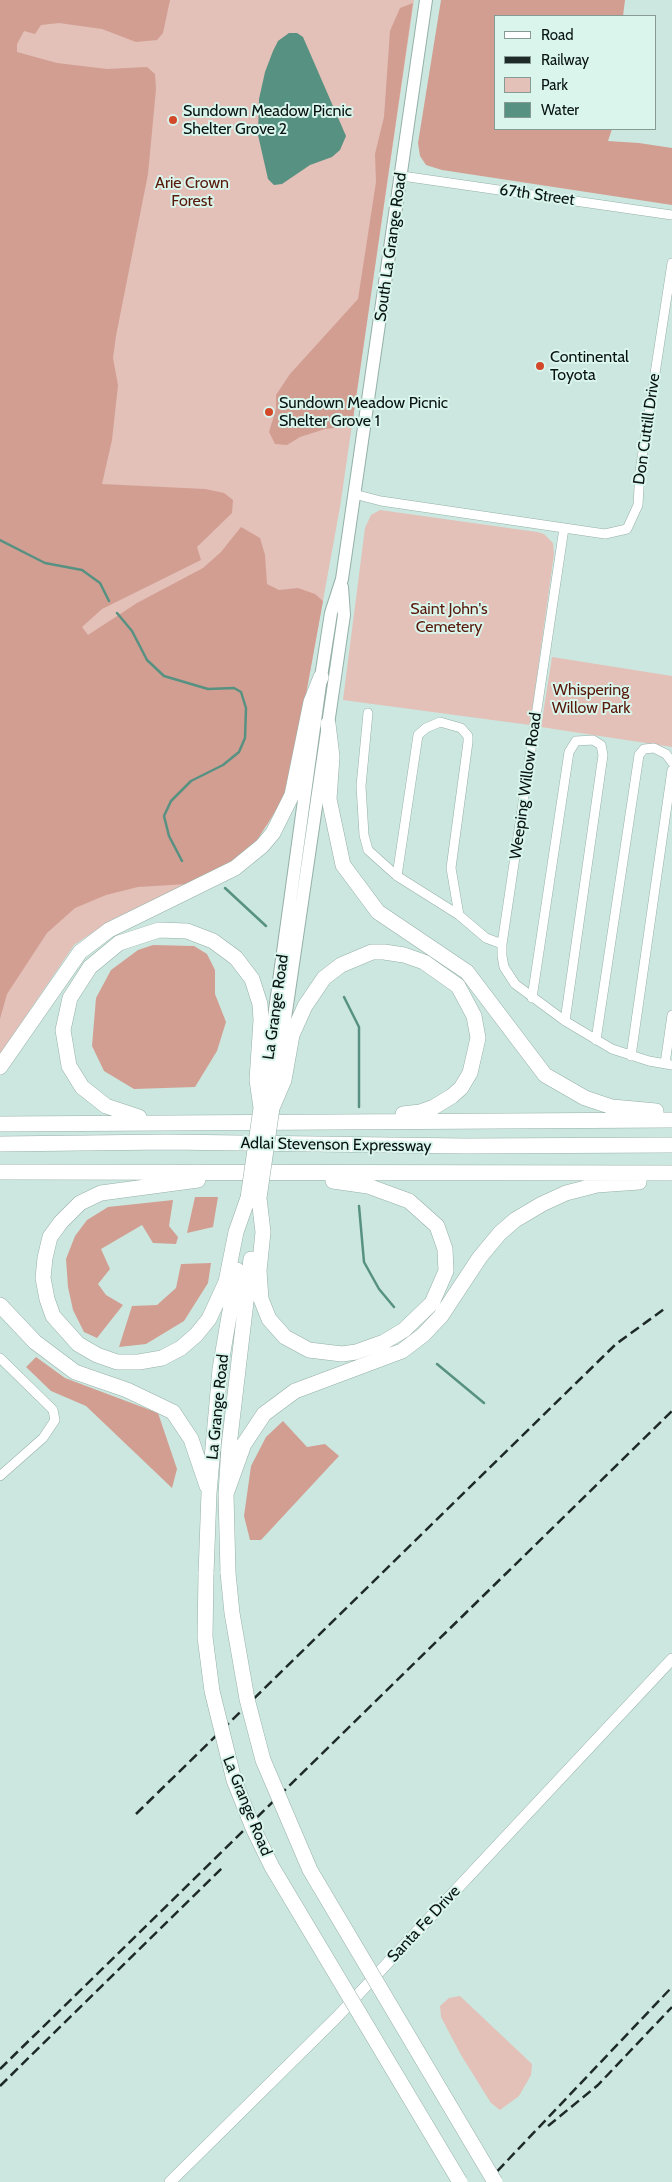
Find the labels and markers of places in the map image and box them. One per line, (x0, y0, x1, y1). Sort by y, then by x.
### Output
place label: Sundown Meadow Picnic Shelter Grove 2 (183, 101, 352, 139)
marker: Sundown Meadow Picnic Shelter Grove 2 (167, 114, 179, 126)
place label: Continental Toyota (550, 347, 629, 385)
marker: Continental Toyota (534, 360, 546, 372)
place label: Sundown Meadow Picnic Shelter Grove 1 (279, 393, 448, 431)
marker: Sundown Meadow Picnic Shelter Grove 1 (263, 406, 275, 418)

